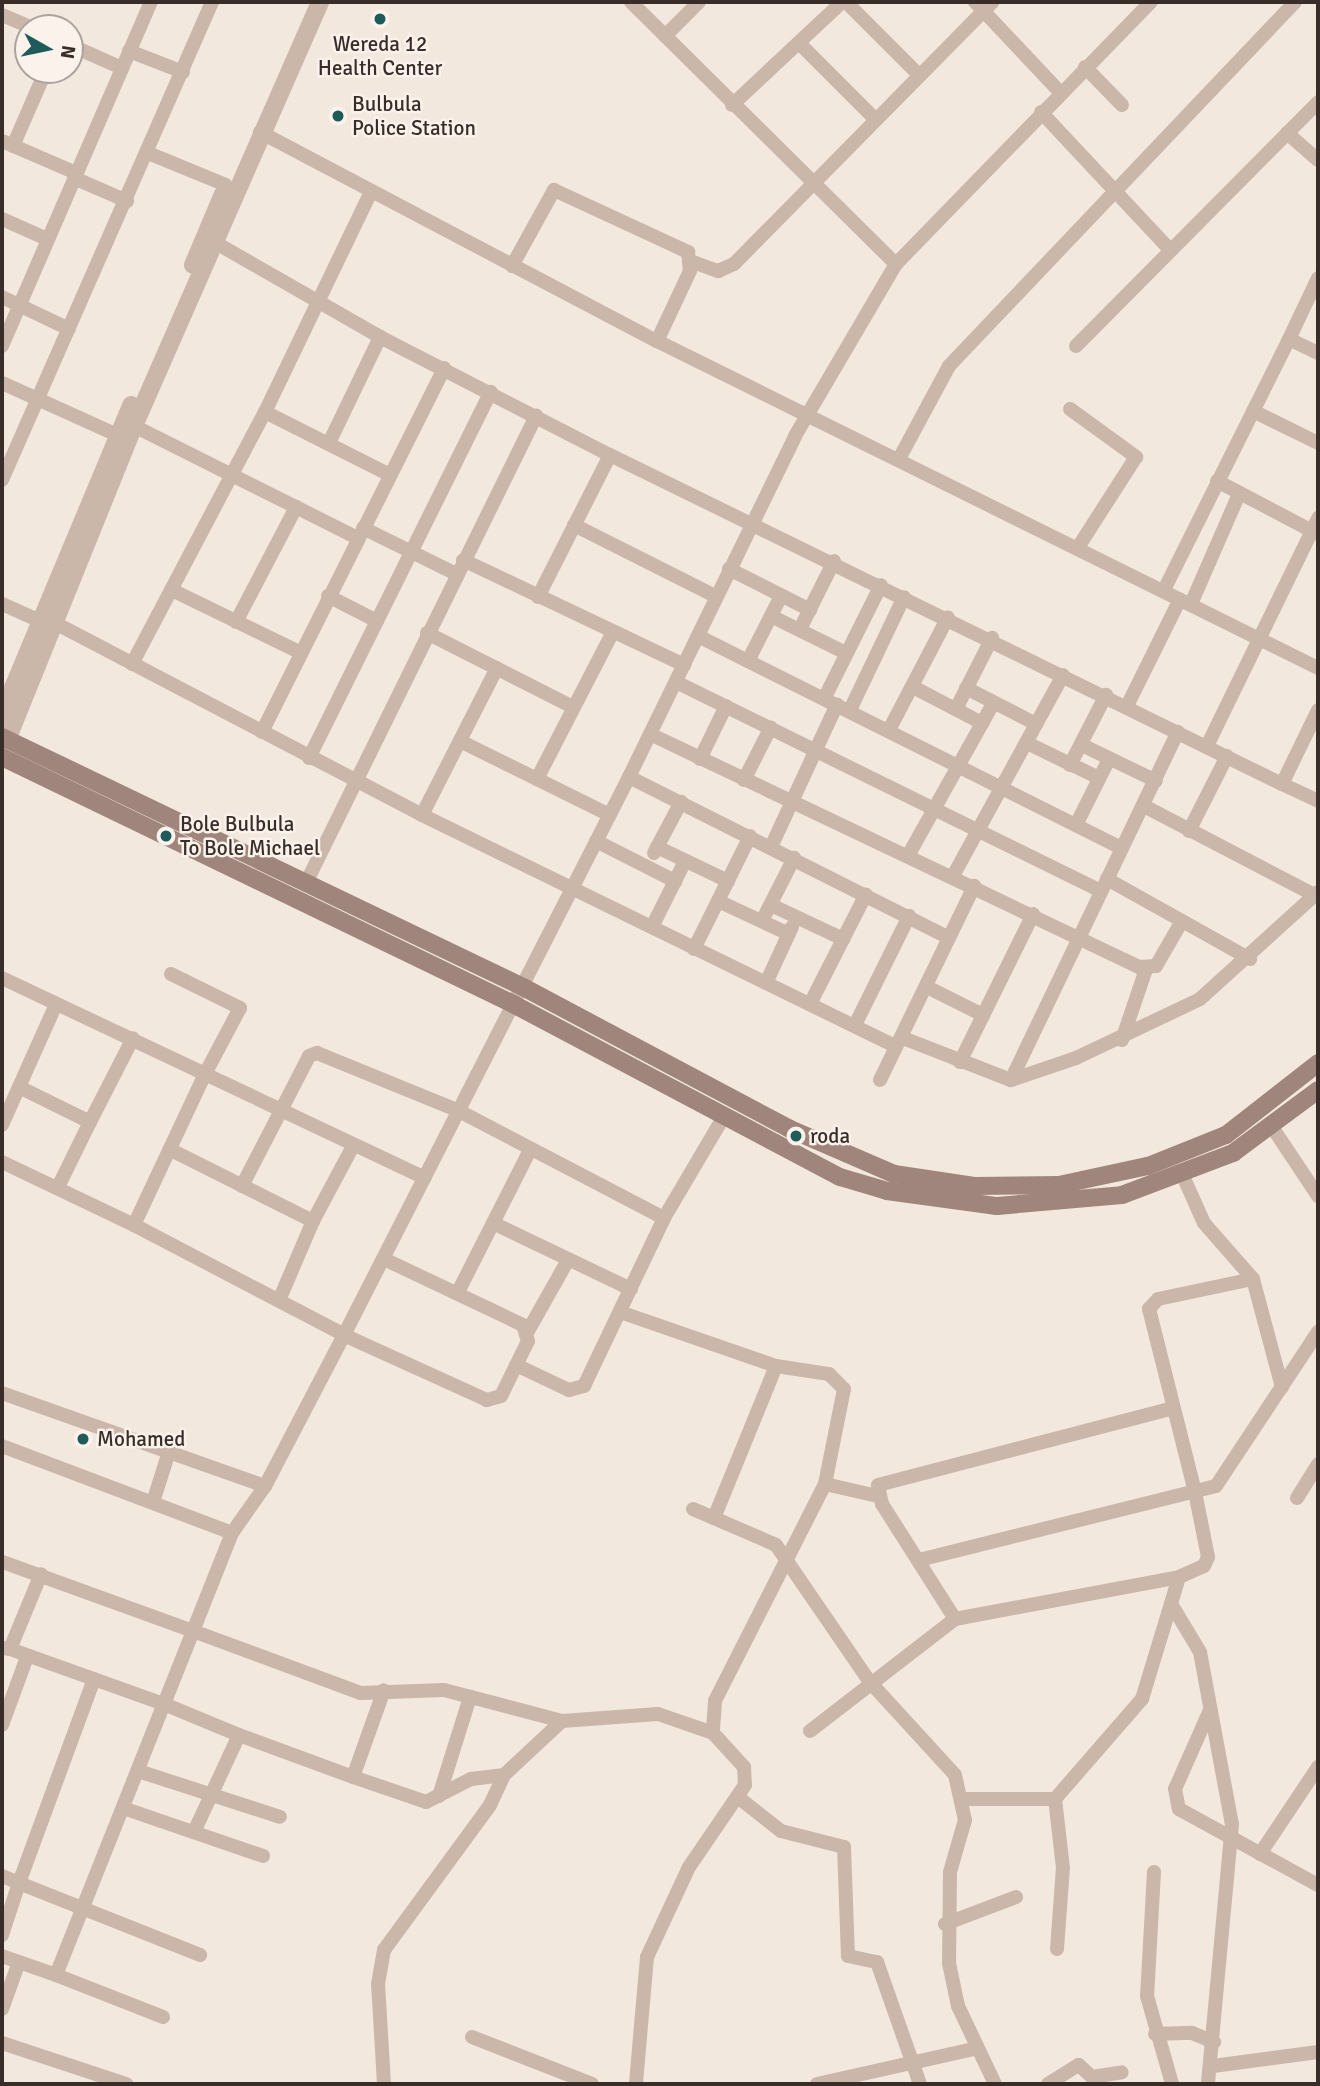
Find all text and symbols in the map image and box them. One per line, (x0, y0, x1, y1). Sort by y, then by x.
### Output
marker: Wereda 12 Health Center (370, 9, 390, 29)
north arrow (14, 14, 84, 84)
place label: Wereda 12 Health Center (318, 31, 442, 81)
text: N (55, 44, 81, 60)
place label: Bulbula Police Station (352, 91, 476, 141)
marker: Bulbula Police Station (330, 108, 346, 124)
place label: Bole Bulbula To Bole Michael (180, 811, 320, 861)
marker: Bole Bulbula To Bole Michael (158, 828, 174, 844)
place label: roda (810, 1123, 850, 1149)
marker: roda (788, 1128, 804, 1144)
place label: Mohamed (97, 1426, 185, 1452)
marker: Mohamed (75, 1431, 91, 1447)

